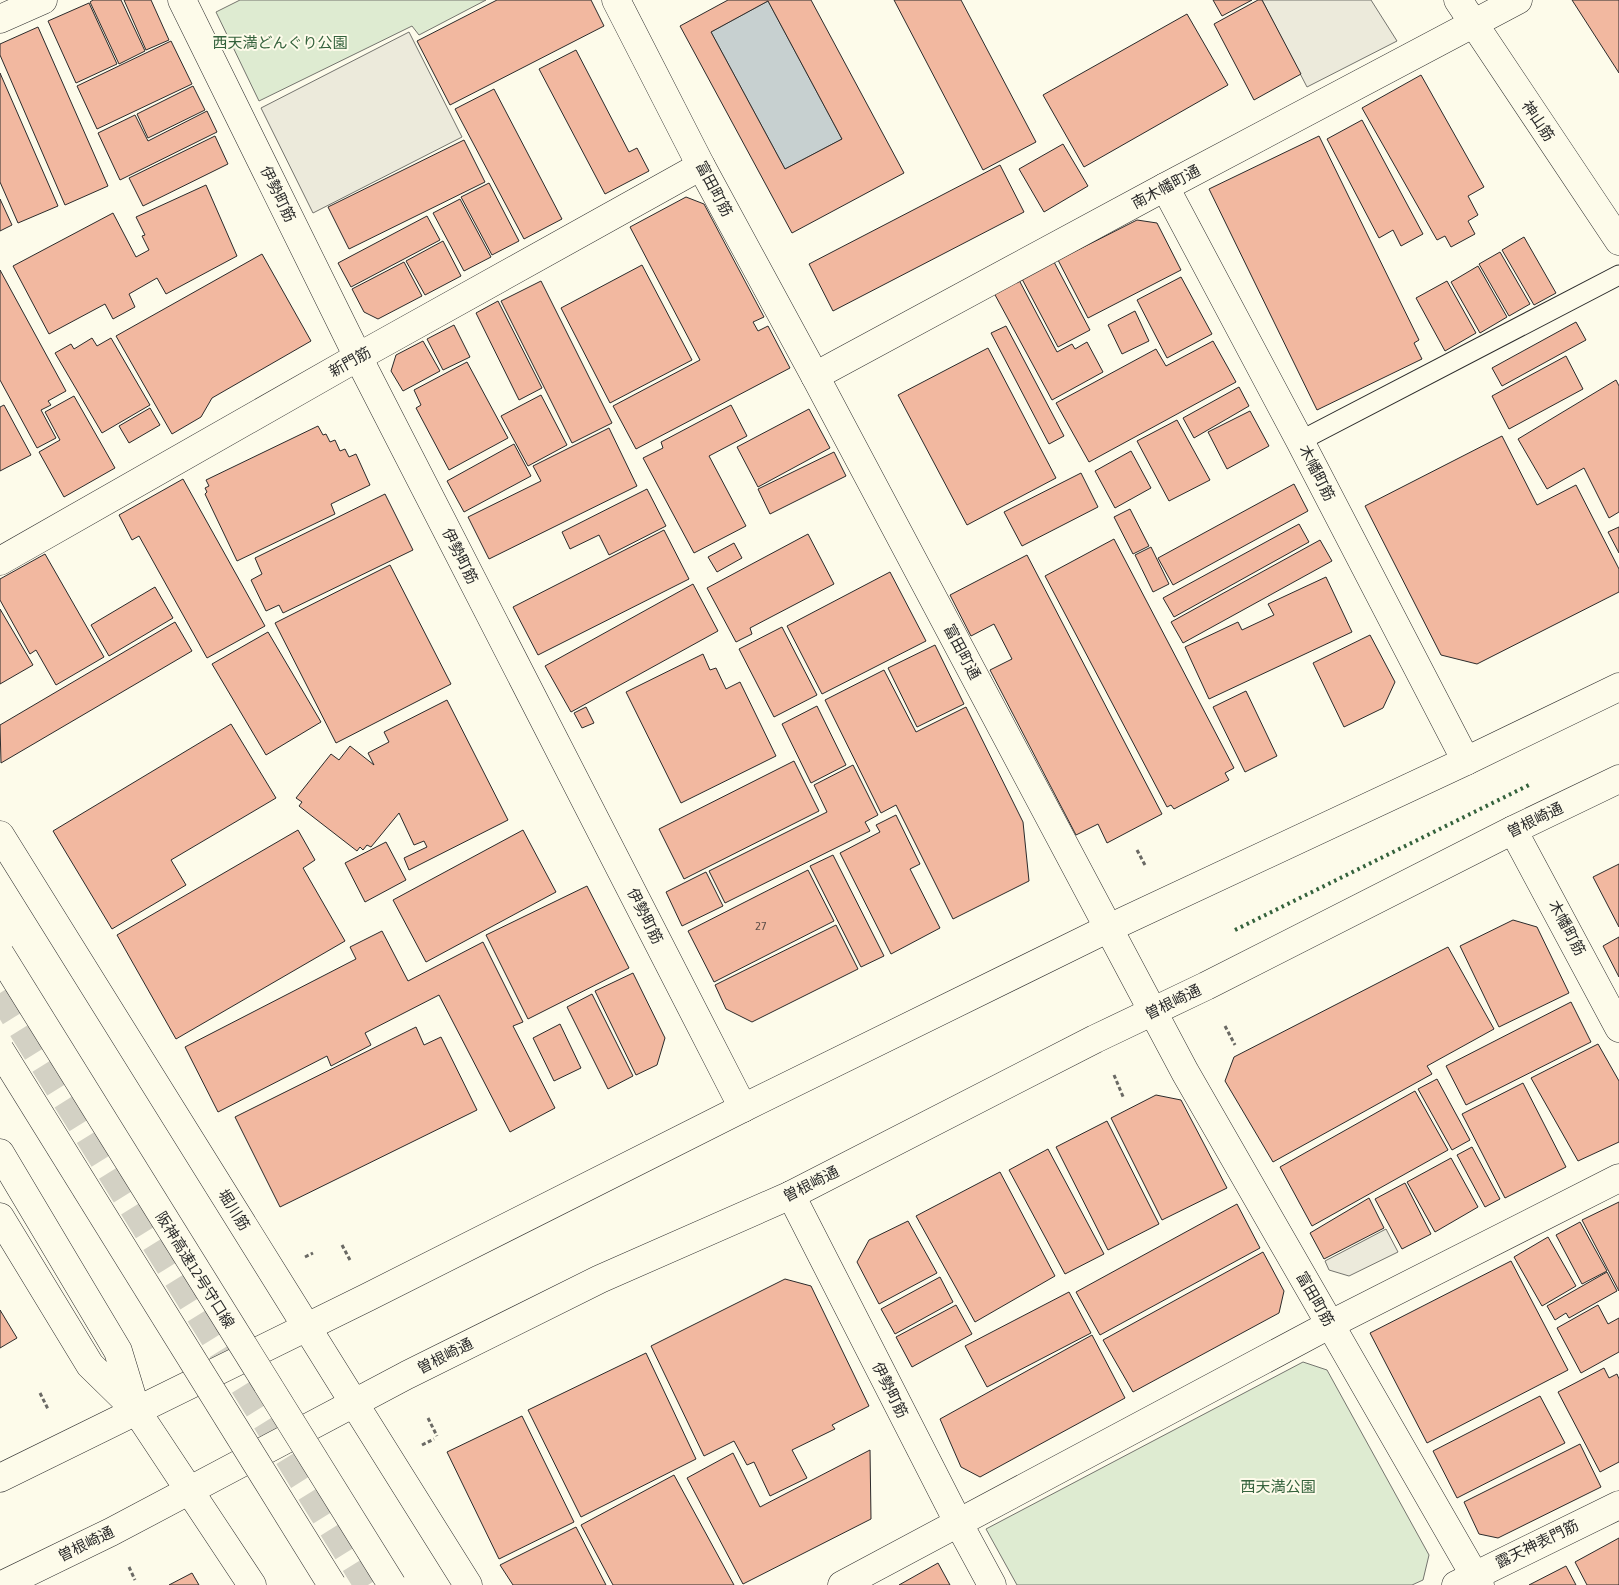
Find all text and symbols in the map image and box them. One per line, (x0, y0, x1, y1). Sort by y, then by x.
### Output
park label: 西天満どんぐり公園 (212, 34, 348, 51)
street label: 神山筋 (1519, 97, 1558, 144)
street label: 富田町筋 (693, 158, 736, 219)
street label: 南木幡町通 (1129, 161, 1203, 212)
street label: 伊勢町筋 (258, 163, 299, 224)
street label: 新門筋 (326, 343, 374, 380)
street label: 木幡町筋 (1296, 442, 1339, 503)
street label: 伊勢町筋 (439, 525, 482, 586)
street label: 富田町通 (941, 621, 984, 682)
street label: 曽根崎通 (1504, 799, 1565, 840)
street label: 伊勢町筋 (624, 885, 667, 946)
street label: 木幡町筋 (1546, 897, 1589, 958)
house number: 27 (755, 919, 767, 933)
street label: 曽根崎通 (1142, 981, 1203, 1022)
street label: 曽根崎通 (780, 1162, 841, 1205)
street label: 堀川筋 (215, 1186, 254, 1233)
street label: 阪神高速12号守口線 (153, 1208, 238, 1331)
street label: 富田町筋 (1293, 1269, 1338, 1329)
street label: 曽根崎通 (414, 1334, 475, 1377)
street label: 伊勢町筋 (869, 1359, 912, 1420)
park label: 西天満公園 (1240, 1478, 1316, 1495)
street label: 露天神表門筋 (1493, 1516, 1581, 1571)
street label: 曽根崎通 (55, 1523, 116, 1564)

